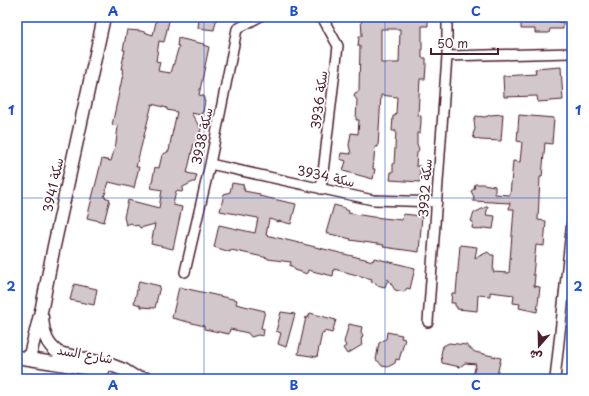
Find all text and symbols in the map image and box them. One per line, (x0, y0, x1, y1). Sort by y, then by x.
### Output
text: A (108, 1, 118, 20)
text: B (290, 1, 299, 20)
text: C (471, 1, 481, 20)
scale bar (431, 30, 498, 56)
text: 50 m (437, 34, 468, 52)
street label: سكة 3936 (305, 70, 332, 130)
text: 1 (8, 100, 14, 119)
text: 1 (575, 100, 581, 119)
street label: سكة 3938 (186, 106, 217, 166)
street label: سكة 3941 (37, 156, 68, 214)
street label: سكة 3932 (413, 158, 436, 218)
street label: سكة 3934 (295, 160, 357, 191)
text: 2 (6, 276, 16, 295)
text: 2 (573, 276, 583, 295)
north arrow (519, 326, 559, 366)
street label: شارع السد (55, 339, 115, 369)
text: ش (527, 346, 544, 366)
text: A (108, 375, 118, 394)
text: B (290, 375, 299, 394)
text: C (471, 375, 481, 394)

